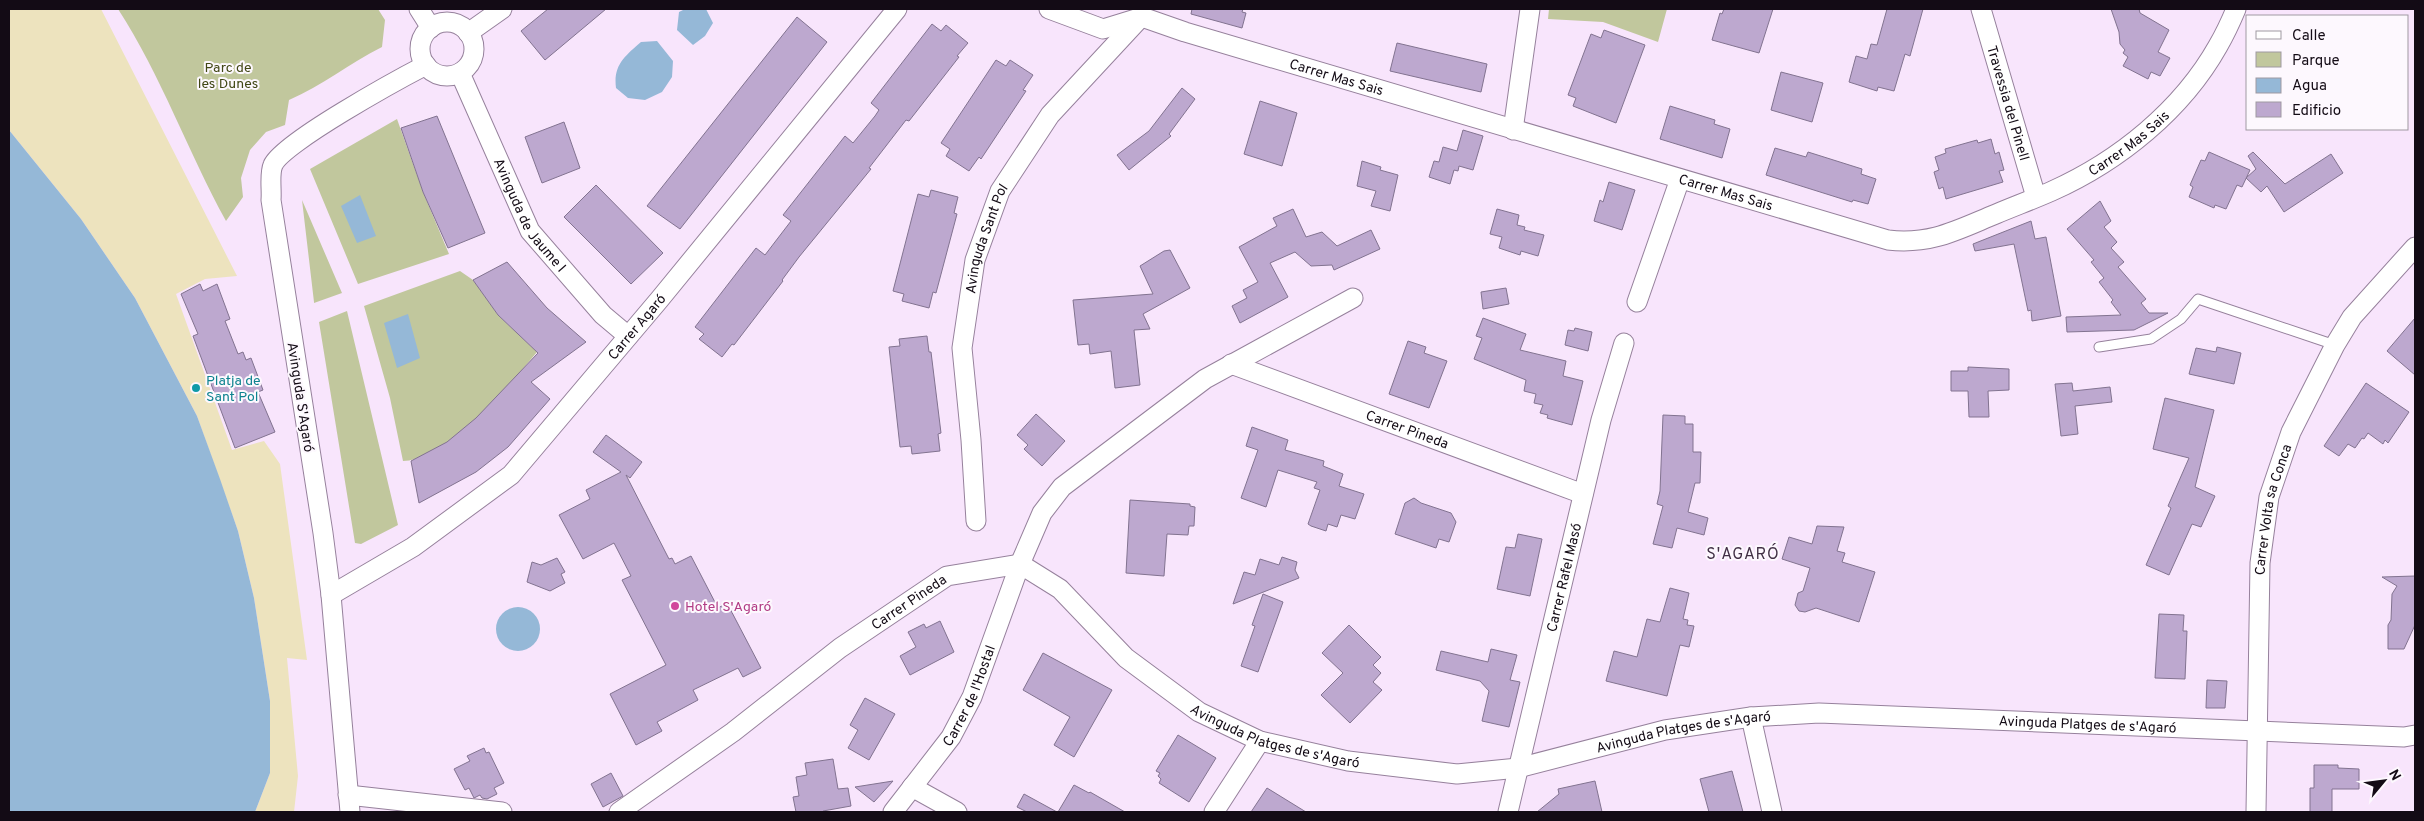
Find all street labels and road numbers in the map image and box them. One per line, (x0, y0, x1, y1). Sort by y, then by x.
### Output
street label: Travessia del Pinell (1982, 44, 2032, 163)
street label: Carrer Mas Sais (1287, 56, 1385, 100)
street label: Carrer Mas Sais (2086, 108, 2174, 180)
street label: Avinguda de Jaume I (489, 156, 569, 276)
street label: Carrer Mas Sais (1676, 171, 1775, 215)
street label: Avinguda Sant Pol (963, 181, 1012, 295)
street label: Carrer Agaró (605, 291, 670, 364)
street label: Avinguda S'Agaró (282, 341, 317, 454)
street label: Carrer Pineda (1363, 407, 1451, 454)
street label: Carrer Volta sa Conca (2253, 442, 2296, 575)
street label: Carrer Rafel Masó (1544, 522, 1586, 634)
street label: Carrer Pineda (869, 572, 950, 634)
street label: Carrer de l'Hostal (940, 643, 1000, 751)
street label: Avinguda Platges de s'Agaró (1186, 701, 1361, 772)
street label: Avinguda Platges de s'Agaró (1594, 709, 1772, 757)
street label: Avinguda Platges de s'Agaró (1998, 713, 2177, 738)

